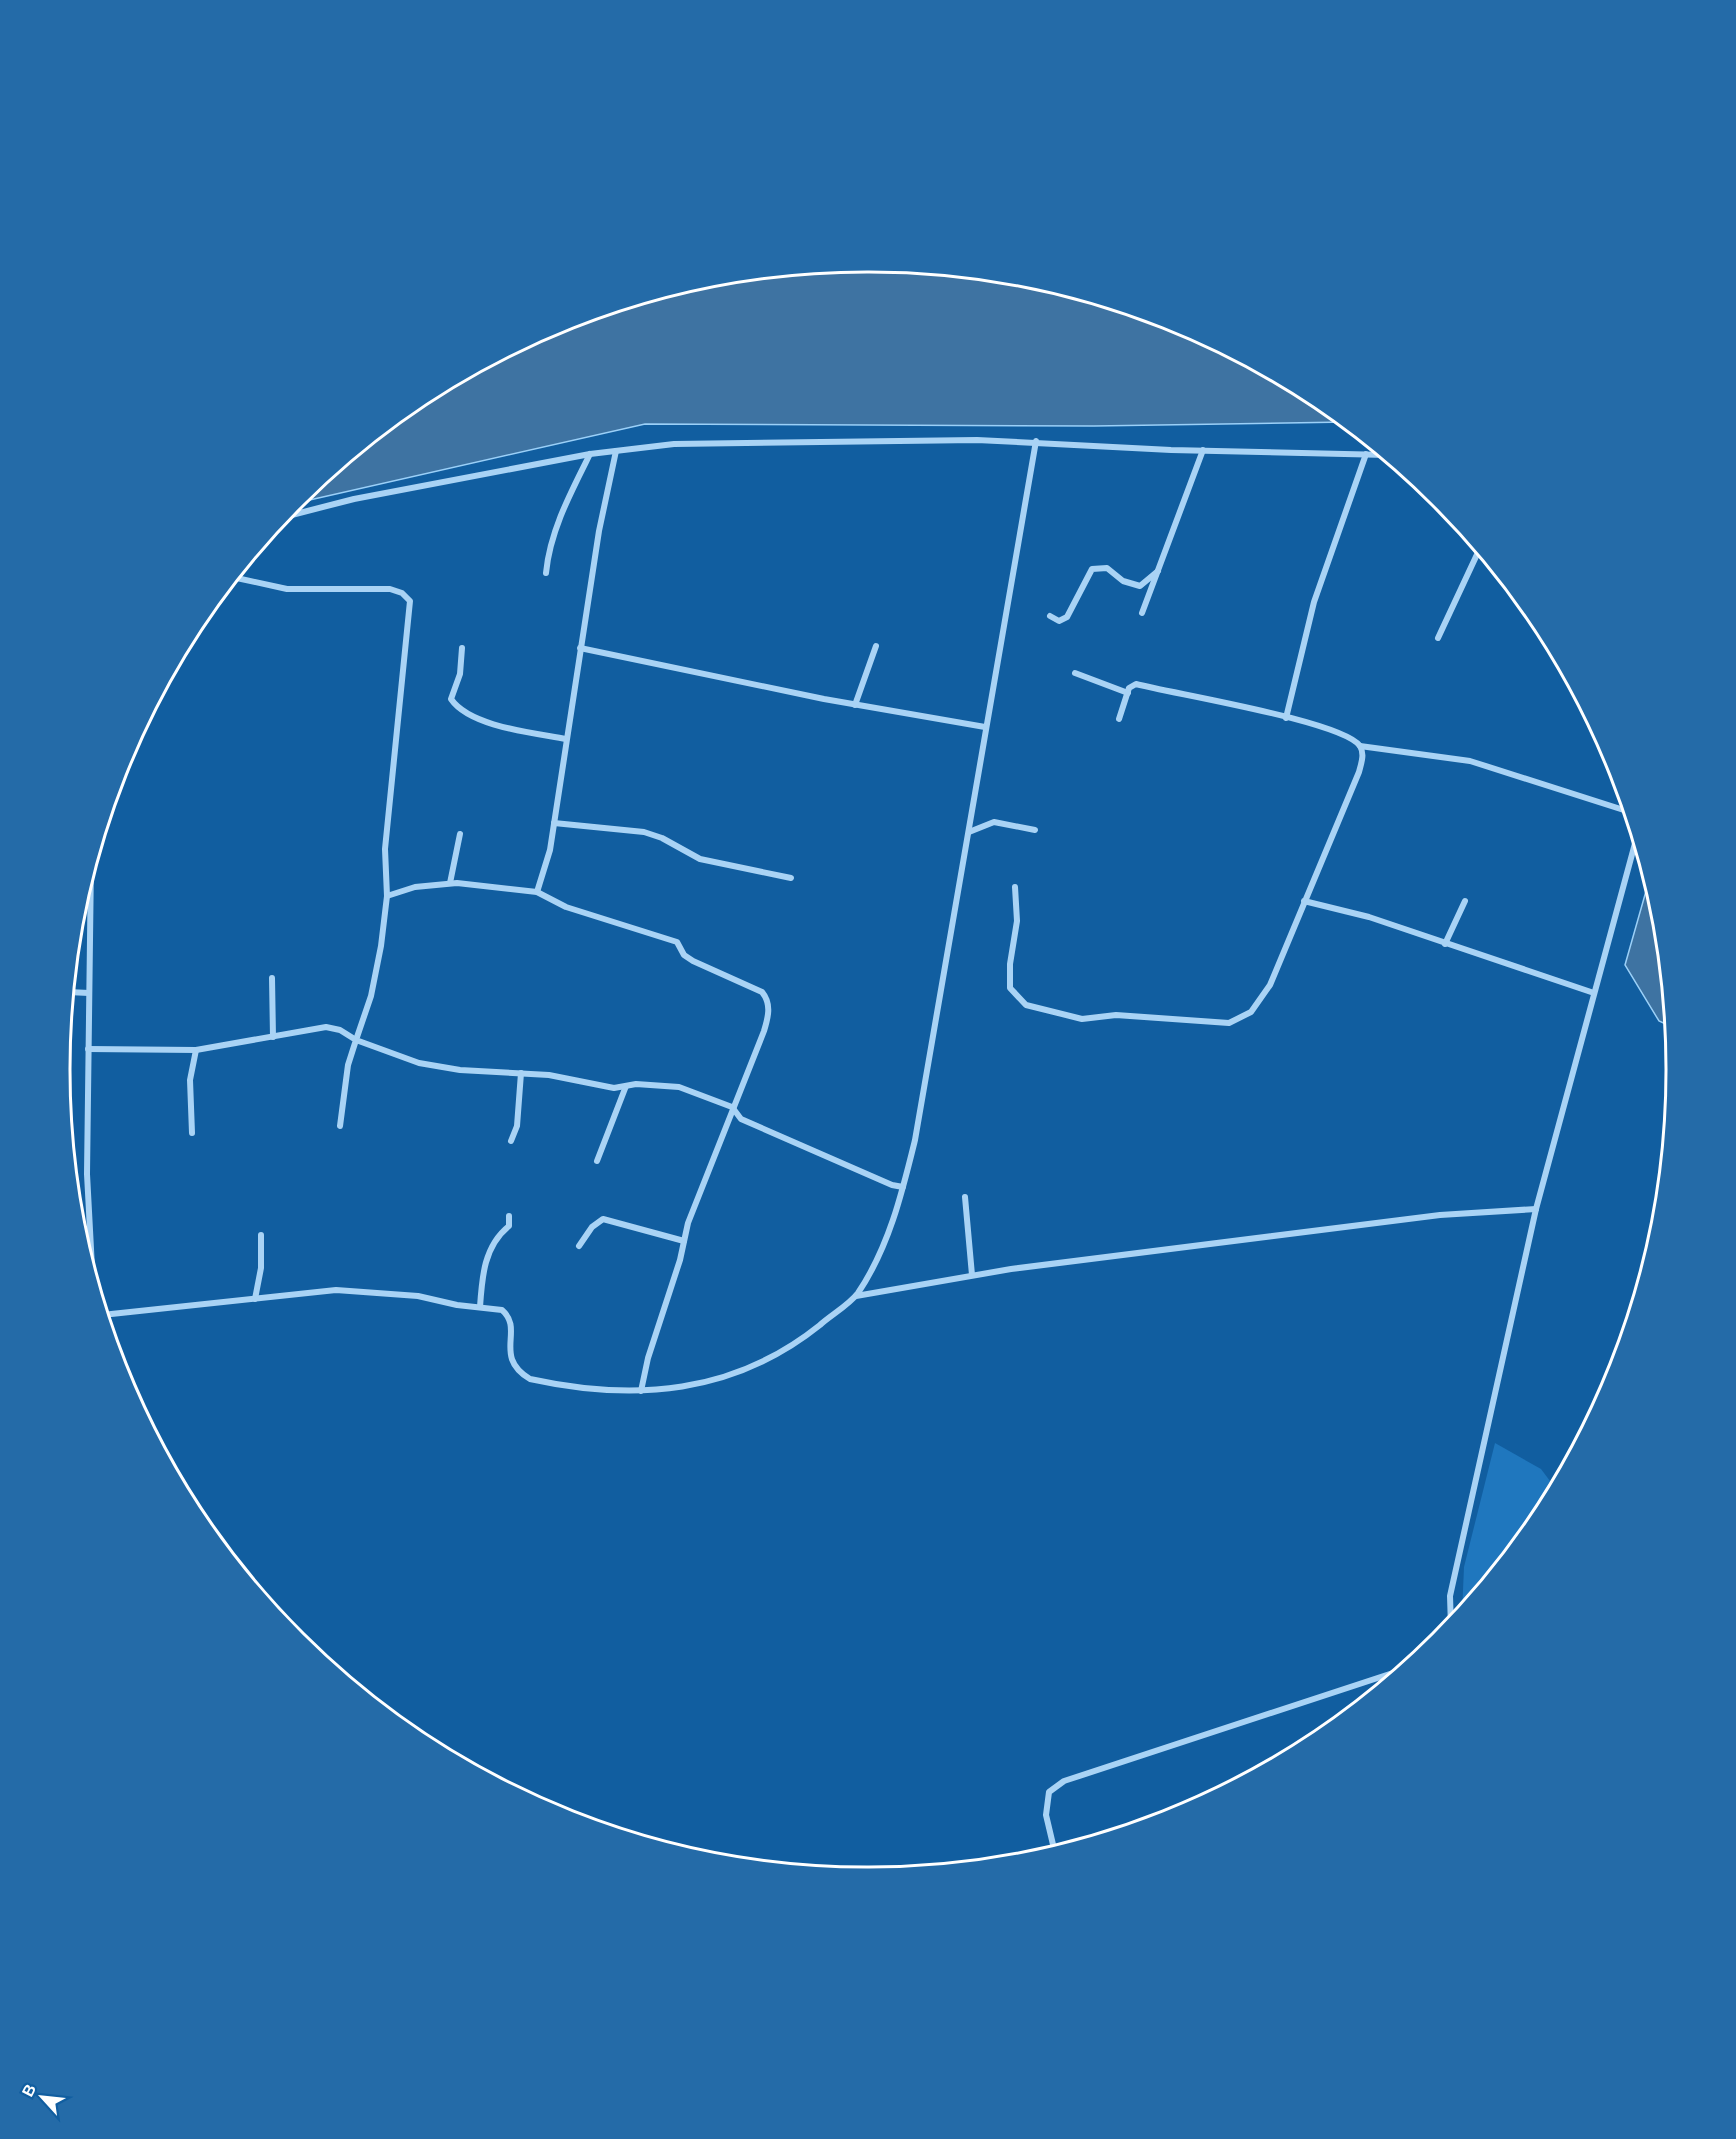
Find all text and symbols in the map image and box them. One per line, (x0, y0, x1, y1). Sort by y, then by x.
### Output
north arrow (12, 2067, 72, 2127)
text: B (19, 2081, 39, 2099)

